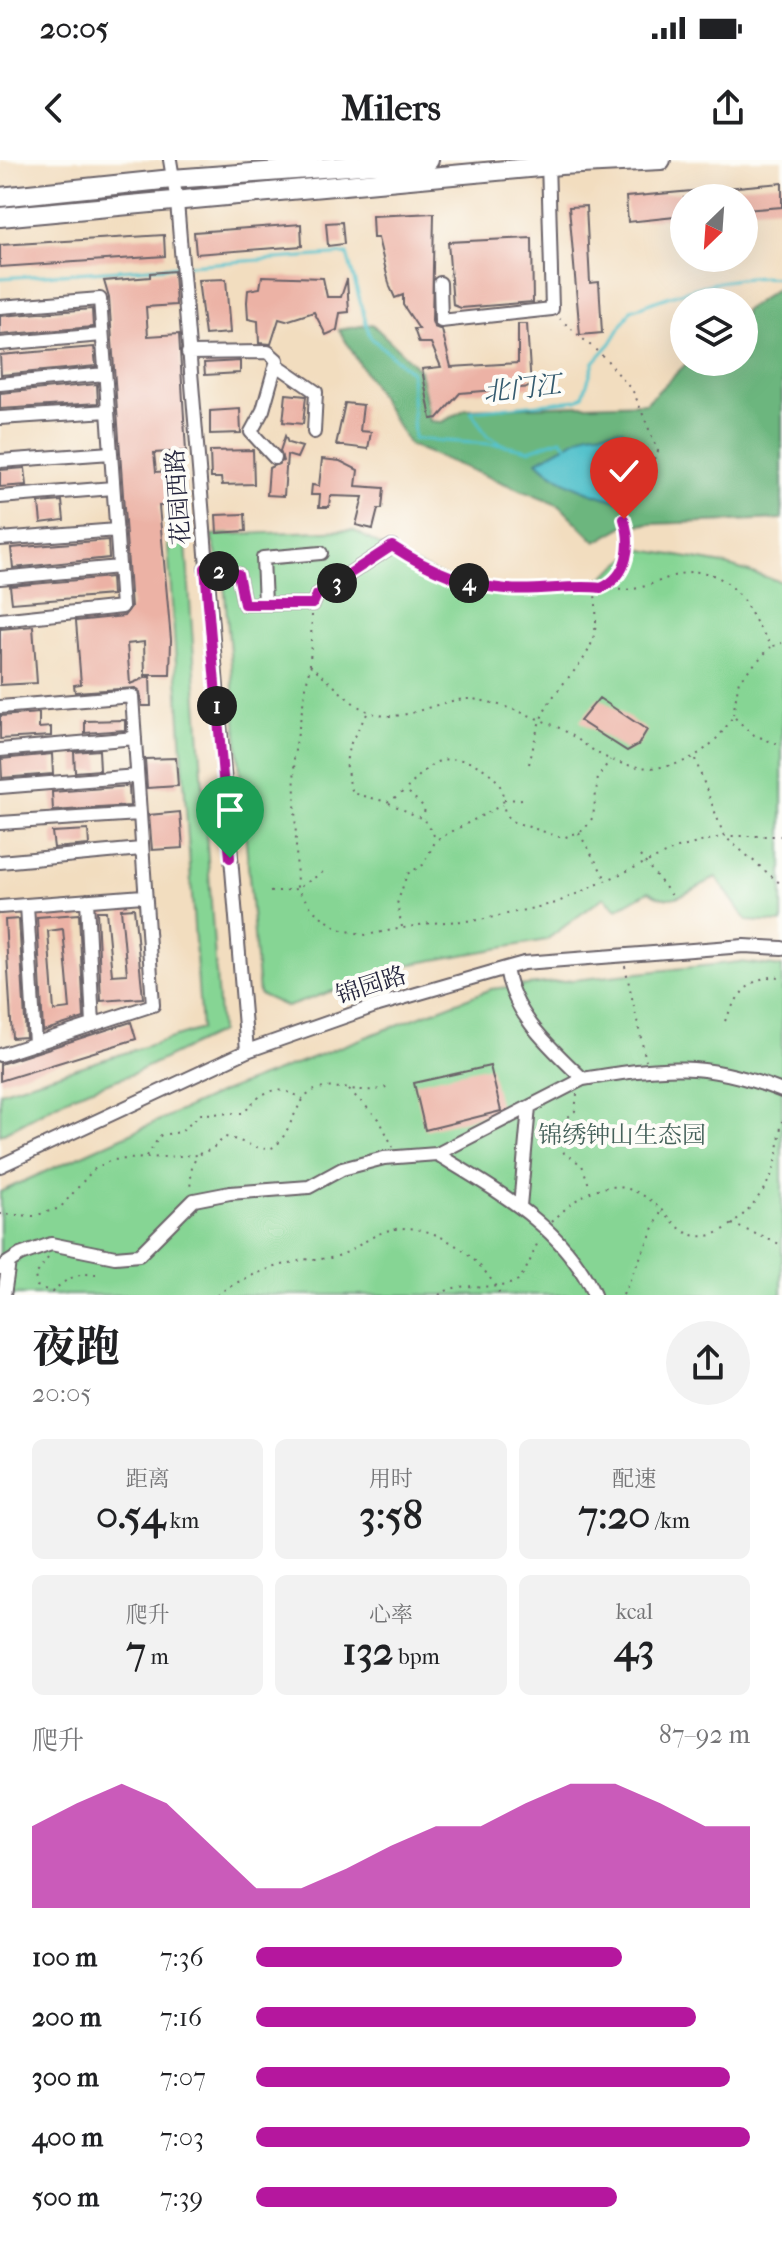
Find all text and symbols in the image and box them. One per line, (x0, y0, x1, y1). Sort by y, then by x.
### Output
text: 20:05 (40, 11, 109, 46)
icon: back (32, 86, 76, 130)
icon: share (706, 86, 750, 130)
text: Milers (341, 87, 441, 129)
north arrow (670, 184, 758, 272)
map controls (670, 184, 758, 376)
button: layers (670, 288, 758, 376)
water label: 北门江 (482, 369, 566, 408)
pin (590, 437, 658, 519)
street label: 花园西路 (161, 448, 195, 546)
icon: check (602, 449, 646, 493)
pin: 2 (199, 551, 239, 591)
text: 2 (213, 558, 225, 584)
pin: 3 (317, 563, 357, 603)
pin: 4 (449, 563, 489, 603)
text: 3 (332, 570, 342, 596)
text: 4 (463, 570, 476, 596)
pin: 1 (197, 686, 237, 726)
text: 1 (213, 693, 221, 719)
pin (196, 776, 264, 858)
icon: arrive (208, 788, 252, 832)
street label: 锦园路 (332, 961, 410, 1009)
park label: 锦绣钟山生态园 (538, 1121, 706, 1149)
button: share (666, 1321, 750, 1405)
text: 夜跑 (32, 1322, 120, 1373)
text: 20:05 (32, 1378, 92, 1409)
text: 距离 (126, 1466, 170, 1492)
text: 用时 (369, 1466, 413, 1492)
text: 配速 (612, 1466, 656, 1492)
text: 0.54 (96, 1492, 165, 1538)
text: 3:58 (359, 1492, 423, 1538)
text: 7:20 (579, 1492, 650, 1538)
text: km (165, 1508, 199, 1534)
text: /km (650, 1508, 690, 1534)
text: kcal (616, 1599, 653, 1625)
text: 爬升 (126, 1602, 170, 1628)
text: 心率 (369, 1602, 413, 1628)
text: 43 (614, 1625, 654, 1671)
text: 7 (127, 1628, 146, 1674)
text: 132 (342, 1628, 393, 1674)
text: m (146, 1644, 169, 1670)
text: bpm (393, 1644, 440, 1670)
text: 87–92 m (659, 1719, 750, 1750)
text: 爬升 (32, 1725, 84, 1756)
text: 100 m (32, 1942, 97, 1973)
text: 7:36 (160, 1942, 204, 1973)
text: 200 m (32, 2002, 101, 2033)
text: 7:16 (160, 2002, 202, 2033)
text: 300 m (32, 2062, 99, 2093)
text: 7:07 (160, 2062, 206, 2093)
text: 400 m (32, 2122, 103, 2153)
text: 7:03 (160, 2122, 204, 2153)
text: 500 m (32, 2182, 99, 2213)
text: 7:39 (160, 2182, 203, 2213)

